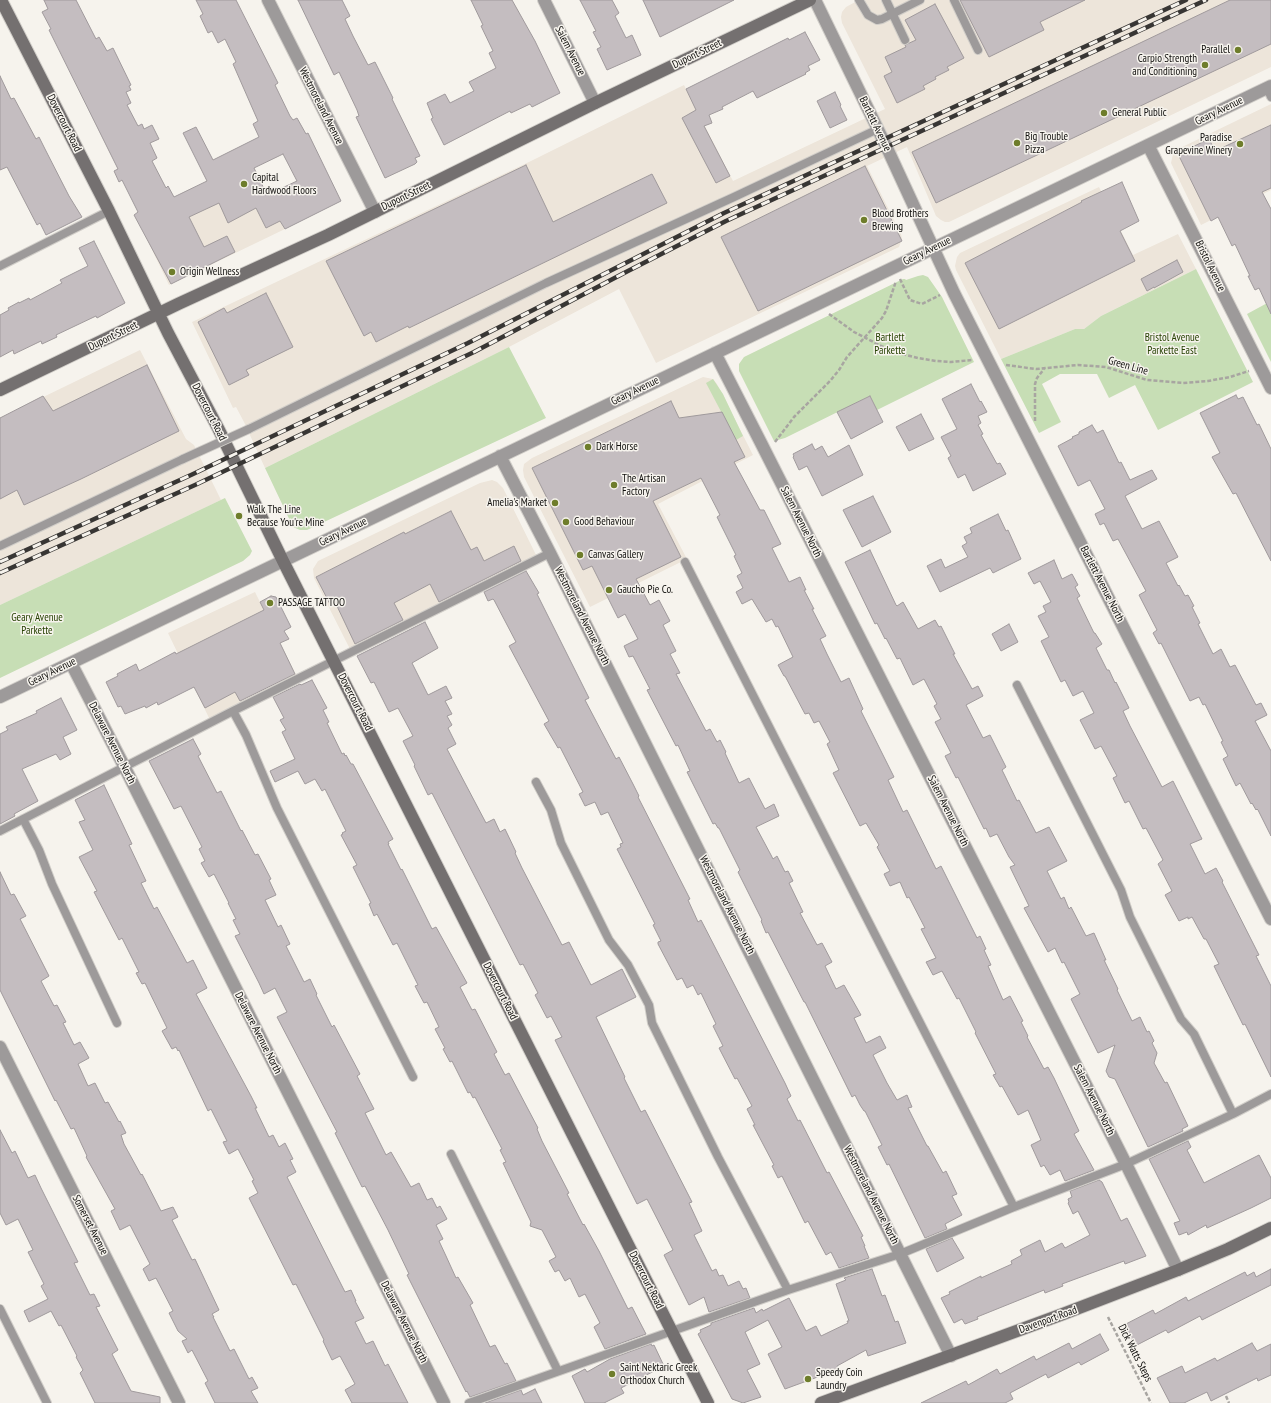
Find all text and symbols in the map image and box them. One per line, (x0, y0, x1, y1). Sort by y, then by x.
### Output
street label: Salem Avenue (552, 24, 588, 78)
street label: Dupont Street (670, 36, 724, 72)
place label: Parallel (1201, 43, 1230, 57)
marker: Parallel (1233, 45, 1243, 55)
place label: Carpio Strength and Conditioning (1132, 52, 1197, 78)
marker: Carpio Strength and Conditioning (1200, 60, 1210, 70)
street label: Westmoreland Avenue (296, 65, 346, 147)
street label: Dovercourt Road (44, 92, 84, 154)
street label: Geary Avenue (1193, 94, 1245, 128)
street label: Bartlett Avenue (856, 95, 894, 153)
place label: General Public (1112, 106, 1167, 120)
marker: General Public (1099, 108, 1109, 118)
place label: Big Trouble Pizza (1025, 130, 1068, 156)
place label: Paradise Grapevine Winery (1165, 131, 1232, 157)
marker: Big Trouble Pizza (1012, 138, 1022, 148)
marker: Paradise Grapevine Winery (1235, 139, 1245, 149)
place label: Capital Hardwood Floors (252, 171, 316, 197)
street label: Dupont Street (379, 178, 433, 214)
marker: Capital Hardwood Floors (239, 179, 249, 189)
place label: Blood Brothers Brewing (872, 207, 928, 233)
marker: Blood Brothers Brewing (859, 215, 869, 225)
street label: Geary Avenue (901, 234, 953, 268)
street label: Bristol Avenue (1192, 239, 1228, 293)
place label: Origin Wellness (180, 265, 239, 279)
marker: Origin Wellness (167, 267, 177, 277)
street label: Dupont Street (86, 318, 140, 354)
park label: Bartlett Parkette (874, 331, 906, 357)
park label: Bristol Avenue Parkette East (1145, 331, 1199, 357)
street label: Green Line (1107, 354, 1149, 378)
street label: Geary Avenue (609, 374, 661, 408)
street label: Dovercourt Road (189, 381, 229, 443)
place label: Dark Horse (596, 440, 638, 454)
marker: Dark Horse (583, 442, 593, 452)
place label: The Artisan Factory (622, 472, 665, 498)
marker: The Artisan Factory (609, 480, 619, 490)
street label: Salem Avenue North (777, 484, 825, 560)
place label: Amelia's Market (487, 496, 547, 510)
marker: Amelia's Market (550, 498, 560, 508)
place label: Walk The Line Because You're Mine (247, 503, 324, 529)
marker: Walk The Line Because You're Mine (234, 511, 244, 521)
street label: Geary Avenue (317, 515, 369, 549)
place label: Good Behaviour (574, 515, 634, 529)
marker: Good Behaviour (561, 517, 571, 527)
street label: Bartlett Avenue North (1077, 544, 1127, 624)
place label: Canvas Gallery (588, 548, 643, 562)
marker: Canvas Gallery (575, 550, 585, 560)
street label: Westmoreland Avenue North (551, 565, 613, 667)
place label: Gaucho Pie Co. (617, 583, 673, 597)
marker: Gaucho Pie Co. (604, 585, 614, 595)
place label: PASSAGE TATTOO (278, 596, 345, 610)
marker: PASSAGE TATTOO (265, 598, 275, 608)
park label: Geary Avenue Parkette (11, 611, 63, 637)
street label: Geary Avenue (26, 655, 78, 689)
street label: Dovercourt Road (335, 671, 375, 733)
street label: Delaware Avenue North (86, 700, 138, 786)
street label: Salem Avenue North (924, 773, 972, 849)
street label: Westmoreland Avenue North (696, 854, 758, 956)
street label: Dovercourt Road (480, 960, 520, 1022)
street label: Delaware Avenue North (232, 990, 284, 1076)
street label: Salem Avenue North (1070, 1062, 1118, 1138)
street label: Westmoreland Avenue North (840, 1144, 902, 1246)
street label: Somerset Avenue (69, 1193, 111, 1257)
street label: Dovercourt Road (626, 1249, 666, 1311)
street label: Delaware Avenue North (378, 1279, 430, 1365)
street label: Davenport Road (1017, 1303, 1079, 1337)
street label: Dick Watts Steps (1115, 1322, 1155, 1384)
place label: Saint Nektaric Greek Orthodox Church (620, 1361, 697, 1387)
place label: Speedy Coin Laundry (816, 1366, 862, 1392)
marker: Saint Nektaric Greek Orthodox Church (607, 1369, 617, 1379)
marker: Speedy Coin Laundry (803, 1374, 813, 1384)

